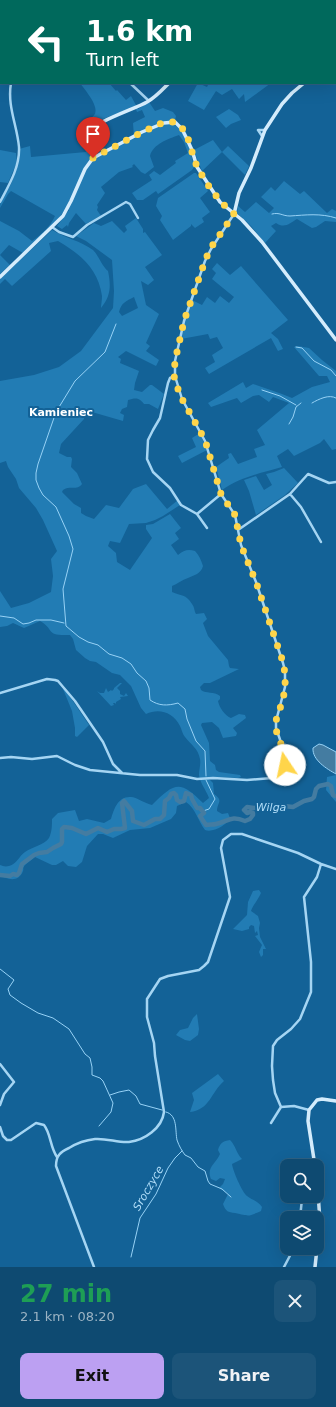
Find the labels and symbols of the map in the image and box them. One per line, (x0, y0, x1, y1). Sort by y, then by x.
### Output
pin (76, 117, 110, 158)
district label: Kamieniec (29, 406, 93, 419)
position arrow (264, 744, 306, 786)
water label: Wilga (256, 801, 287, 814)
water label: Sroczyce (130, 1163, 167, 1213)

